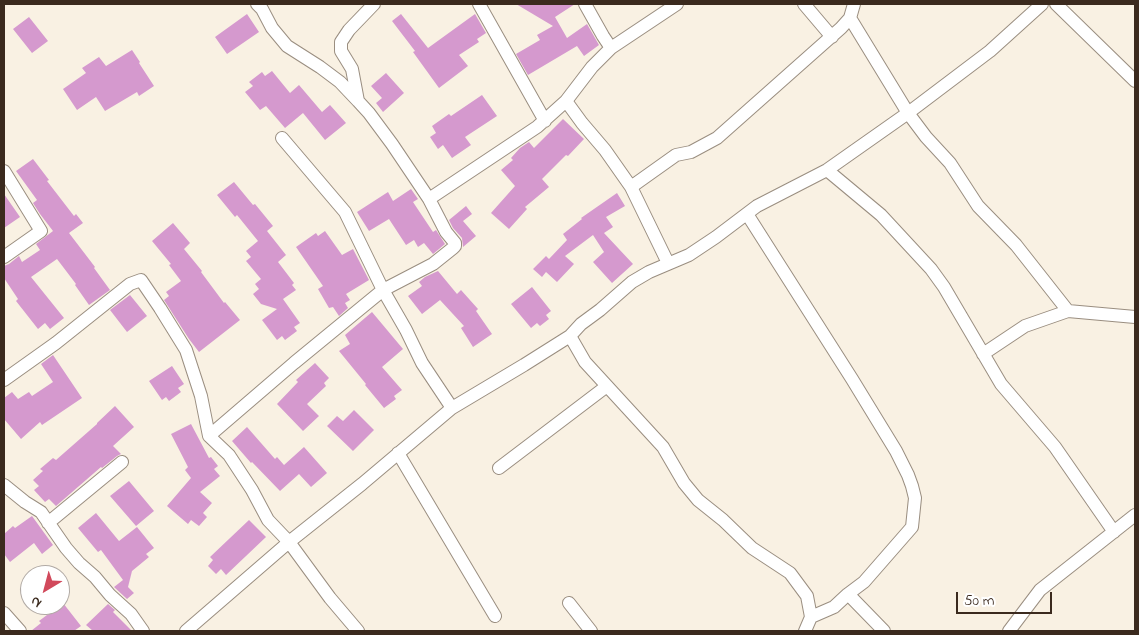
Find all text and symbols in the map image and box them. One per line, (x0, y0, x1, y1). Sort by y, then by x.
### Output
north arrow (20, 565, 70, 615)
scale bar (959, 582, 1055, 614)
text: N (26, 590, 46, 613)
text: 50 m (964, 590, 994, 612)

